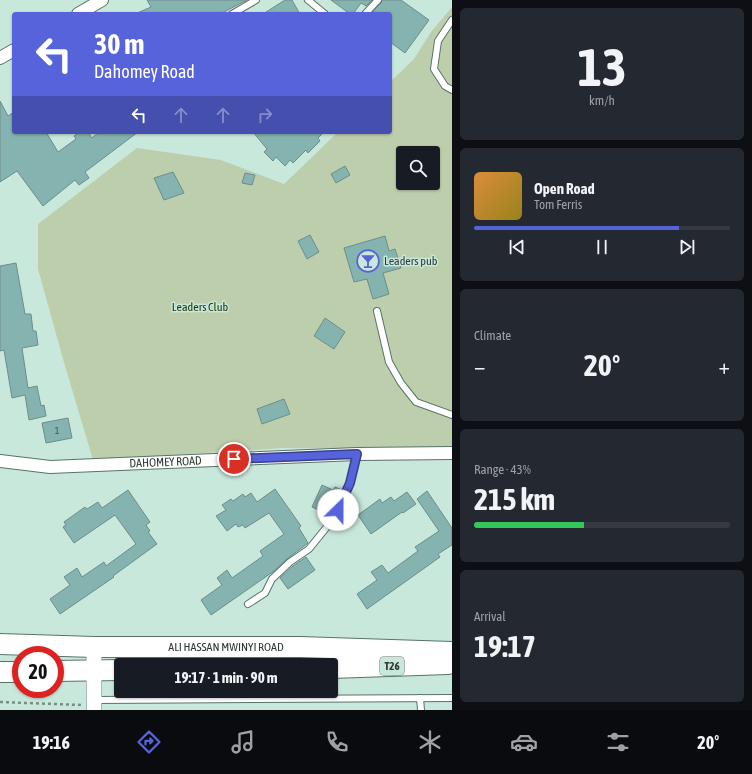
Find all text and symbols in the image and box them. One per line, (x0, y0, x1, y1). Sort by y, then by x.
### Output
icon: left (28, 28, 80, 80)
text: 30 m (94, 28, 144, 60)
text: 13 (578, 37, 626, 97)
text: Dahomey Road (94, 61, 195, 82)
text: km/h (589, 93, 615, 108)
icon: left (128, 104, 150, 126)
icon: ahead (170, 104, 192, 126)
icon: ahead (212, 104, 234, 126)
icon: right (254, 104, 276, 126)
map controls (396, 146, 440, 190)
button: search (396, 146, 440, 190)
text: Open Road (534, 180, 595, 197)
text: Tom Ferris (534, 197, 582, 212)
icon: previous (506, 236, 528, 258)
icon: pause (591, 236, 613, 258)
icon: next (676, 236, 698, 258)
bar icon: Leaders pub (355, 248, 381, 274)
place label: Leaders pub (384, 254, 438, 268)
park label: Leaders Club (172, 300, 228, 314)
text: Climate (474, 328, 511, 343)
text: 20° (584, 348, 620, 382)
text: − (474, 353, 485, 379)
text: + (719, 353, 730, 379)
house number: 1 (55, 425, 60, 436)
pin (217, 442, 251, 476)
icon: arrive (223, 448, 245, 470)
street label: DAHOMEY ROAD (129, 454, 202, 471)
text: Range · 43% (474, 462, 531, 477)
text: 215 km (474, 482, 555, 516)
position arrow (317, 489, 359, 531)
text: Arrival (474, 609, 506, 624)
text: 19:17 (474, 629, 536, 663)
street label: ALI HASSAN MWINYI ROAD (168, 640, 284, 654)
speed limit sign: 20 (12, 646, 64, 698)
road number: T26 (380, 657, 404, 675)
text: 19:17 · 1 min · 90 m (174, 669, 278, 686)
icon: directions (135, 728, 163, 756)
icon: music (229, 728, 257, 756)
icon: phone (323, 728, 351, 756)
icon: climate (416, 728, 444, 756)
icon: car (510, 728, 538, 756)
icon: filters (604, 728, 632, 756)
text: 19:16 (33, 732, 70, 753)
text: 20° (697, 732, 719, 753)

